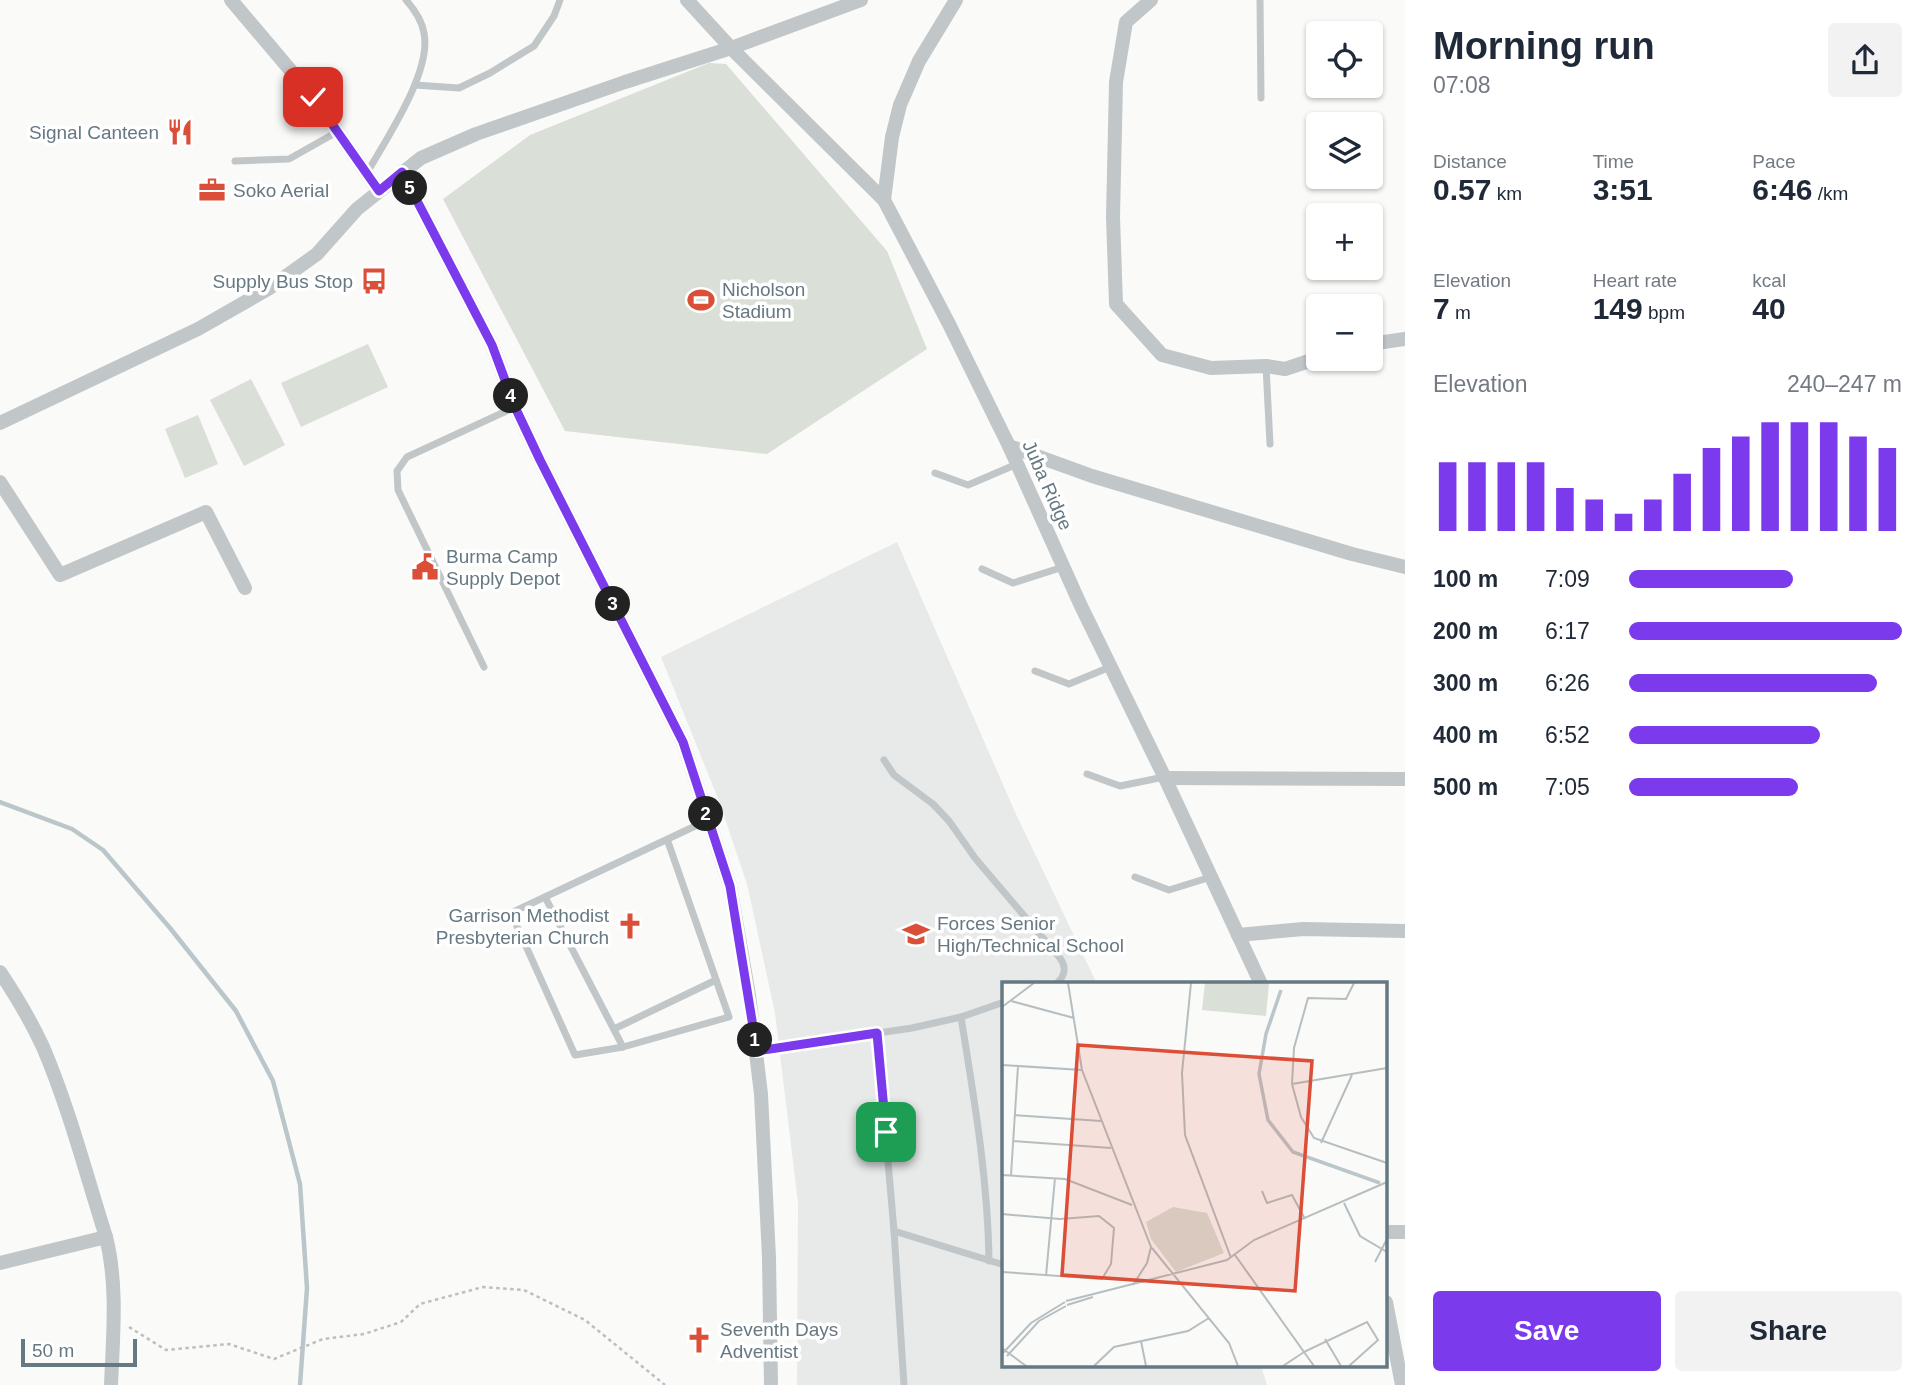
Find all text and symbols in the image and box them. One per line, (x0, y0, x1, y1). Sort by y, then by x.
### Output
map controls (1306, 21, 1383, 371)
button: locate (1306, 21, 1383, 98)
button: share (1828, 23, 1902, 97)
text: Morning run (1433, 25, 1655, 67)
pin (283, 67, 343, 127)
text: 07:08 (1433, 72, 1491, 98)
icon: check (294, 78, 332, 116)
button: layers (1306, 112, 1383, 189)
restaurant icon: Signal Canteen (165, 117, 195, 147)
place label: Signal Canteen (29, 122, 159, 143)
text: Distance (1433, 151, 1507, 172)
text: Time (1593, 151, 1634, 172)
text: Pace (1752, 151, 1796, 172)
pin: 5 (392, 170, 428, 206)
text: 0.57 (1433, 173, 1491, 206)
text: 3:51 (1593, 173, 1653, 206)
text: 6:46 (1752, 173, 1812, 206)
office icon: Soko Aerial (197, 175, 227, 205)
text: 5 (404, 177, 415, 198)
place label: Soko Aerial (233, 180, 329, 201)
text: km (1491, 183, 1522, 204)
text: /km (1812, 183, 1848, 204)
button: + (1306, 203, 1383, 280)
bus stop icon: Supply Bus Stop (359, 266, 389, 296)
text: Elevation (1433, 270, 1511, 291)
text: Heart rate (1593, 270, 1677, 291)
text: kcal (1752, 270, 1786, 291)
place label: Supply Bus Stop (213, 271, 353, 292)
place label: Nicholson Stadium (722, 279, 805, 322)
sports icon: Nicholson Stadium (686, 285, 716, 315)
text: 7 (1433, 292, 1450, 325)
text: 149 (1593, 292, 1643, 325)
text: 40 (1752, 292, 1786, 325)
button: − (1306, 294, 1383, 371)
text: m (1450, 302, 1471, 323)
text: bpm (1643, 302, 1685, 323)
text: Elevation (1433, 371, 1528, 397)
text: 240–247 m (1787, 371, 1902, 397)
pin: 4 (494, 378, 528, 414)
text: 4 (505, 385, 516, 406)
street label: Juba Ridge (1018, 437, 1077, 533)
place label: Burma Camp Supply Depot (446, 546, 561, 589)
public building icon: Burma Camp Supply Depot (410, 552, 440, 582)
text: 100 m (1433, 566, 1498, 592)
text: 7:09 (1545, 566, 1590, 592)
pin: 3 (596, 586, 630, 622)
text: 3 (607, 593, 618, 614)
text: 200 m (1433, 618, 1498, 644)
text: 6:17 (1545, 618, 1590, 644)
text: 300 m (1433, 670, 1498, 696)
text: 6:26 (1545, 670, 1590, 696)
text: 400 m (1433, 722, 1498, 748)
text: 6:52 (1545, 722, 1590, 748)
text: 500 m (1433, 774, 1498, 800)
text: 7:05 (1545, 774, 1590, 800)
pin: 2 (688, 796, 724, 832)
text: 2 (700, 803, 711, 824)
place label: Garrison Methodist Presbyterian Church (436, 905, 610, 948)
church icon: Garrison Methodist Presbyterian Church (615, 911, 645, 941)
place label: Forces Senior High/Technical School (937, 913, 1124, 956)
school or university icon: Forces Senior High/Technical School (901, 919, 931, 949)
inset map (1002, 982, 1388, 1368)
pin: 1 (738, 1023, 772, 1058)
text: 1 (749, 1029, 760, 1050)
pin (856, 1102, 916, 1162)
icon: arrive (867, 1113, 905, 1151)
button: Save (1433, 1291, 1661, 1371)
button: Share (1675, 1291, 1902, 1371)
place label: Seventh Days Adventist (720, 1319, 838, 1362)
church icon: Seventh Days Adventist (684, 1325, 714, 1355)
scale bar (21, 1336, 136, 1368)
text: 50 m (32, 1340, 74, 1361)

